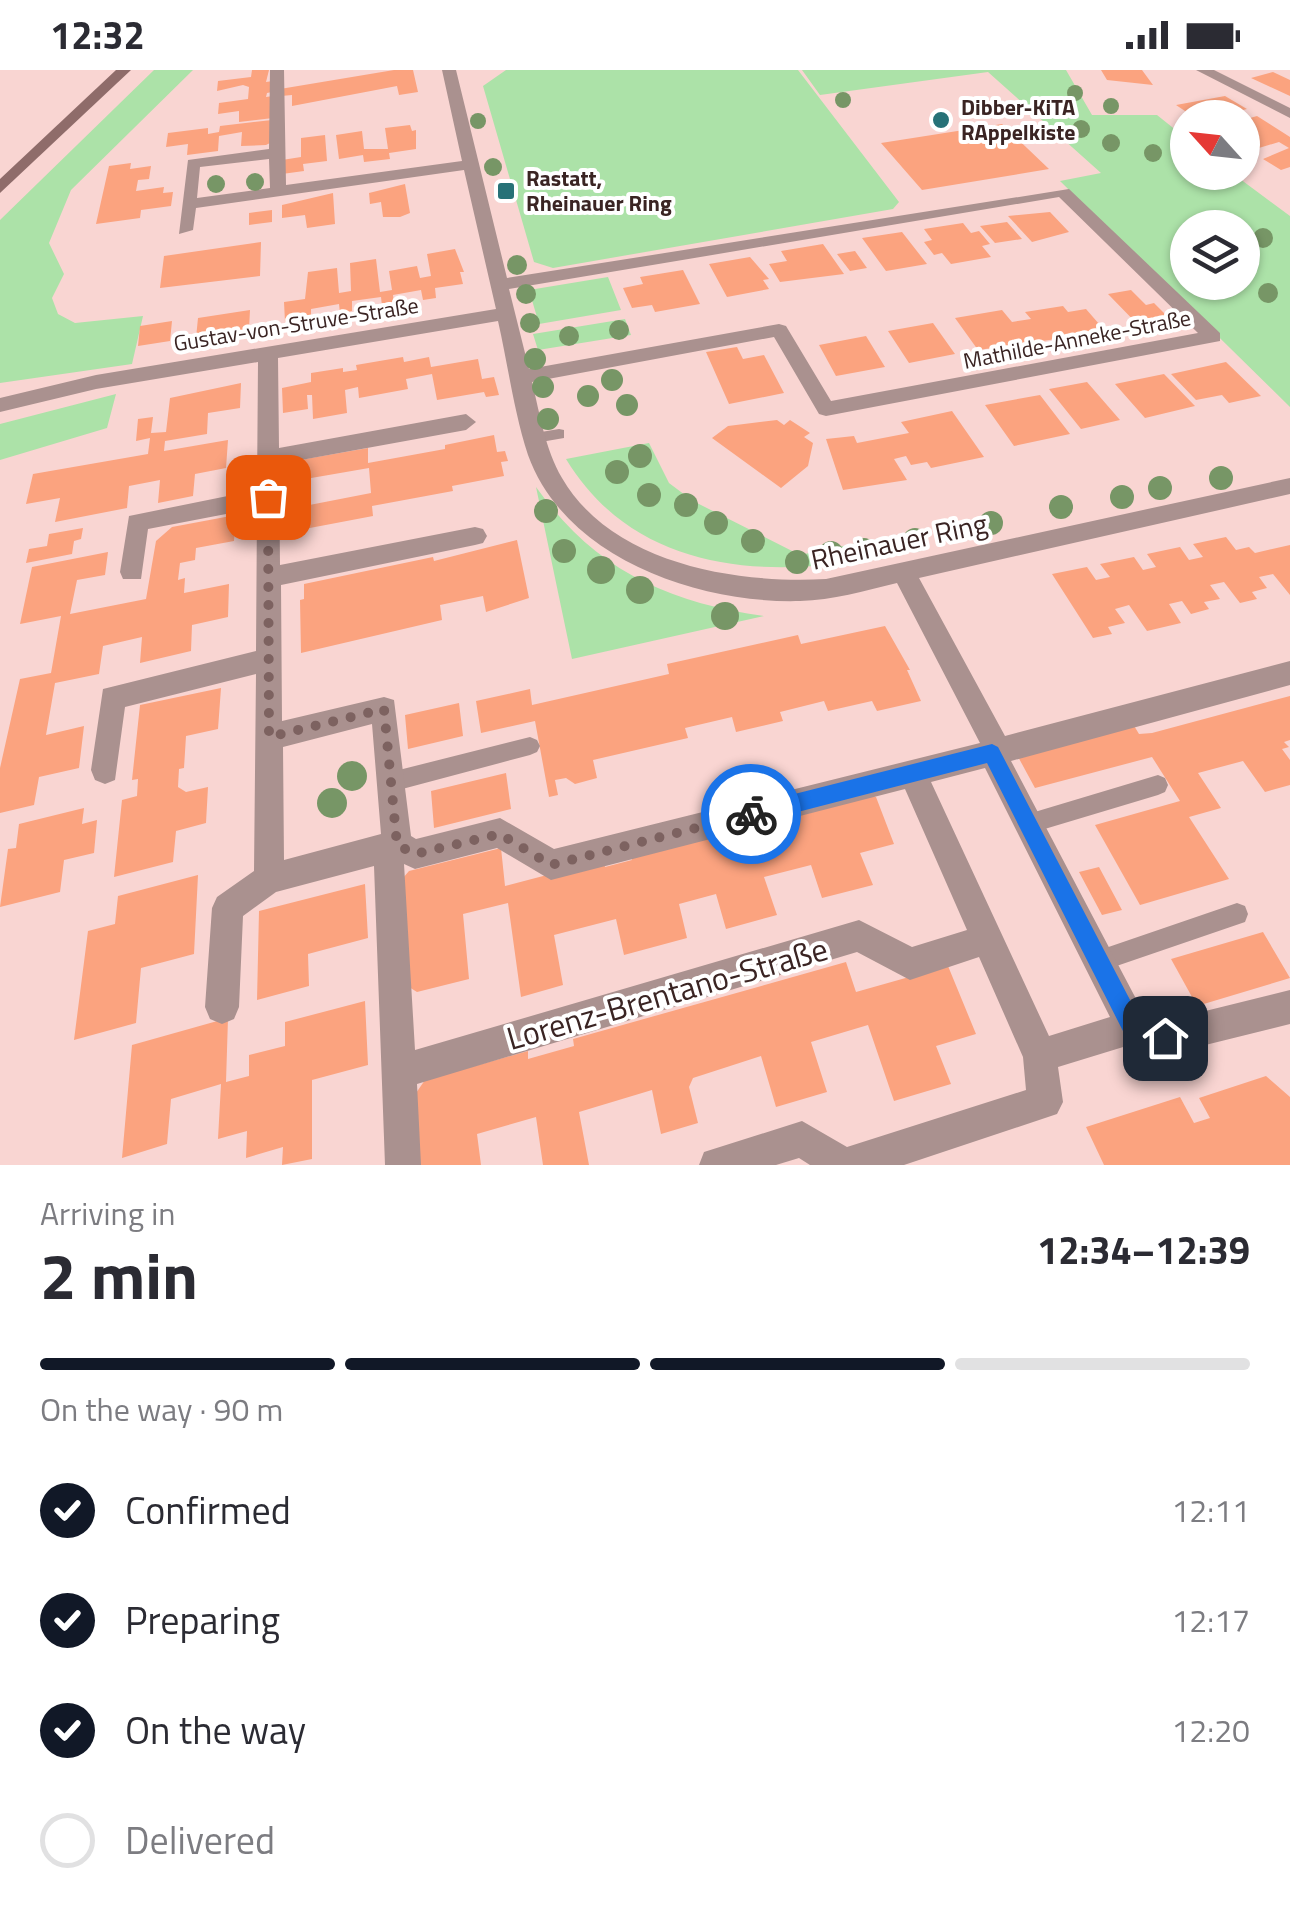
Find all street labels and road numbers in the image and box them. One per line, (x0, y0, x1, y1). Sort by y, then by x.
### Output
street label: Gustav-von-Struve-Straße (171, 288, 421, 360)
street label: Mathilde-Anneke-Straße (960, 300, 1194, 378)
street label: Rheinauer Ring (807, 501, 991, 581)
street label: Lorenz-Brentano-Straße (501, 924, 833, 1062)

